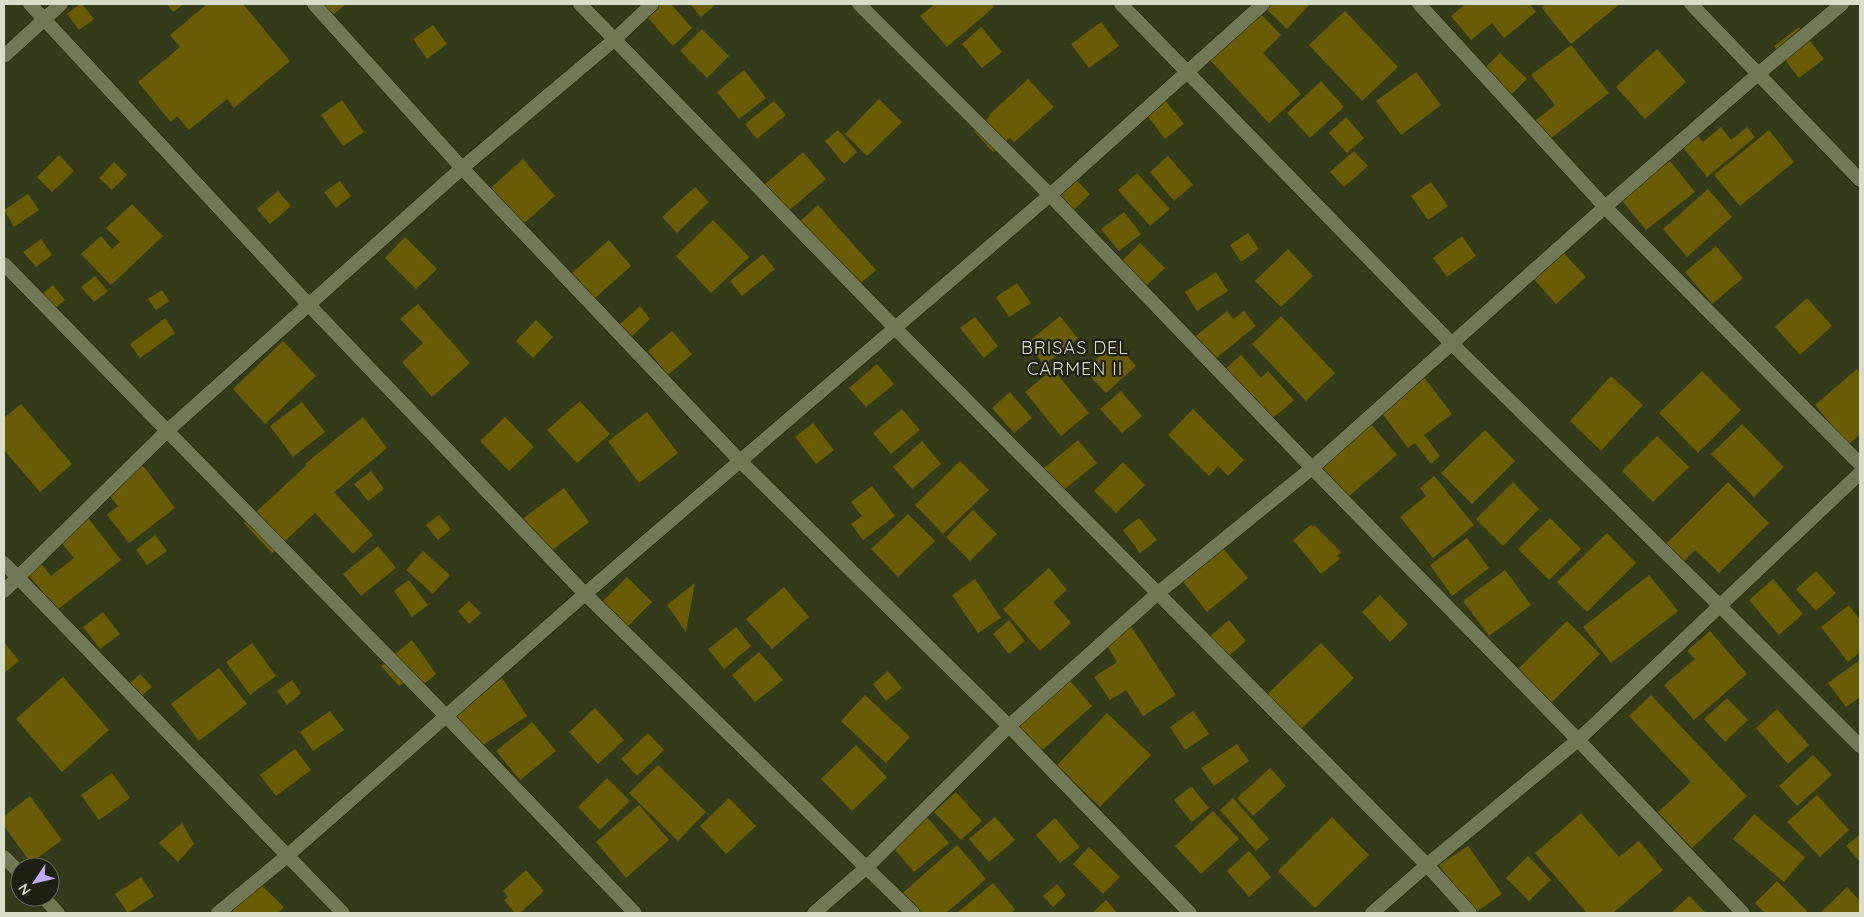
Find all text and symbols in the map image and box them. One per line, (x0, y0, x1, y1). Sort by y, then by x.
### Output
district label: BRISAS DEL CARMEN II (1021, 336, 1129, 380)
north arrow (10, 857, 60, 907)
text: N (14, 880, 35, 899)

